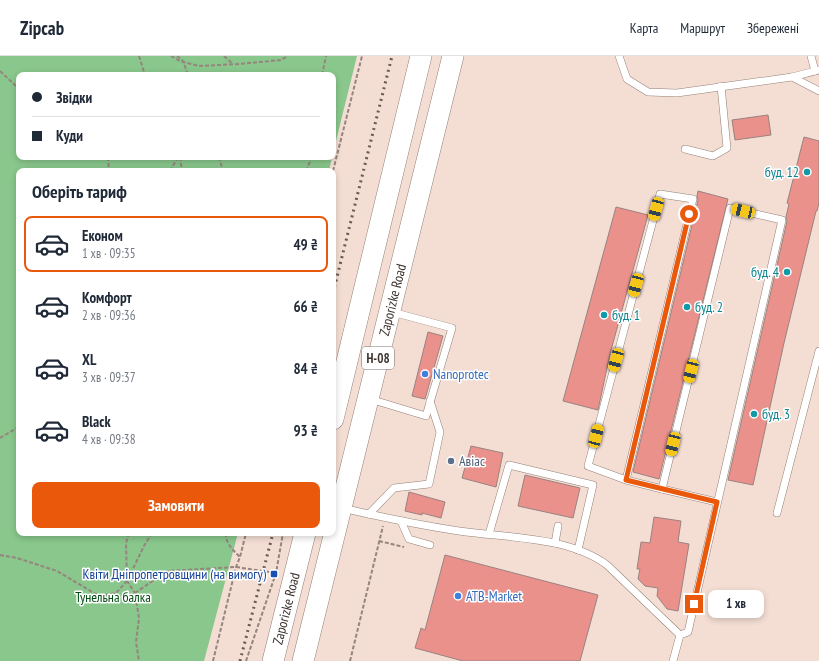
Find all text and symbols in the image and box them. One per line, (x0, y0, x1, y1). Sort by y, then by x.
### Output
text: Zipcab (20, 16, 64, 40)
text: Карта (630, 19, 658, 37)
text: Маршрут (680, 19, 725, 37)
text: Збережені (747, 19, 799, 37)
text: Звідки (56, 88, 92, 107)
text: Куди (56, 126, 83, 145)
place label: буд. 12 (765, 163, 799, 181)
marker: буд. 12 (802, 167, 812, 177)
text: Оберіть тариф (32, 180, 127, 203)
car (647, 196, 665, 222)
car (730, 202, 756, 220)
route start (680, 205, 698, 223)
icon: car (34, 226, 70, 262)
text: Економ (82, 226, 123, 245)
text: 49 ₴ (293, 235, 318, 254)
text: 1 хв · 09:35 (82, 245, 136, 262)
street label: Zaporizke Road (375, 262, 410, 338)
place label: буд. 4 (751, 263, 780, 281)
marker: буд. 4 (782, 267, 792, 277)
car (627, 272, 645, 298)
icon: car (34, 288, 70, 324)
text: Комфорт (82, 288, 132, 307)
text: 66 ₴ (293, 297, 318, 316)
place label: буд. 2 (695, 298, 723, 316)
marker: буд. 2 (682, 302, 692, 312)
place label: буд. 1 (612, 306, 640, 324)
text: 2 хв · 09:36 (82, 307, 136, 324)
marker: буд. 1 (599, 310, 609, 320)
road number: Н-08 (362, 347, 394, 369)
car (607, 347, 625, 373)
icon: car (34, 350, 70, 386)
text: XL (82, 350, 96, 369)
car (682, 358, 700, 384)
text: 84 ₴ (293, 359, 318, 378)
place label: Nanoprotec (433, 365, 489, 383)
text: 3 хв · 09:37 (82, 369, 136, 386)
marker: Nanoprotec (420, 369, 430, 379)
place label: буд. 3 (762, 405, 790, 423)
marker: буд. 3 (749, 409, 759, 419)
icon: car (34, 412, 70, 448)
text: Black (82, 412, 111, 431)
text: 93 ₴ (293, 421, 318, 440)
car (587, 423, 605, 449)
text: 4 хв · 09:38 (82, 431, 136, 448)
car (664, 431, 682, 457)
place label: Авіас (459, 452, 485, 470)
marker: Авіас (446, 456, 456, 466)
button: Замовити (32, 482, 320, 528)
place label: Квіти Дніпропетровщини (на вимогу) (83, 565, 267, 583)
marker: Квіти Дніпропетровщини (на вимогу) (269, 569, 279, 579)
street label: Zaporizke Road (268, 571, 304, 647)
place label: ATB-Market (466, 587, 522, 605)
park label: Тунельна балка (75, 588, 151, 606)
callout: 1 хв (708, 590, 764, 618)
marker: ATB-Market (453, 591, 463, 601)
route end (685, 595, 703, 613)
text: 1 хв (726, 595, 746, 612)

